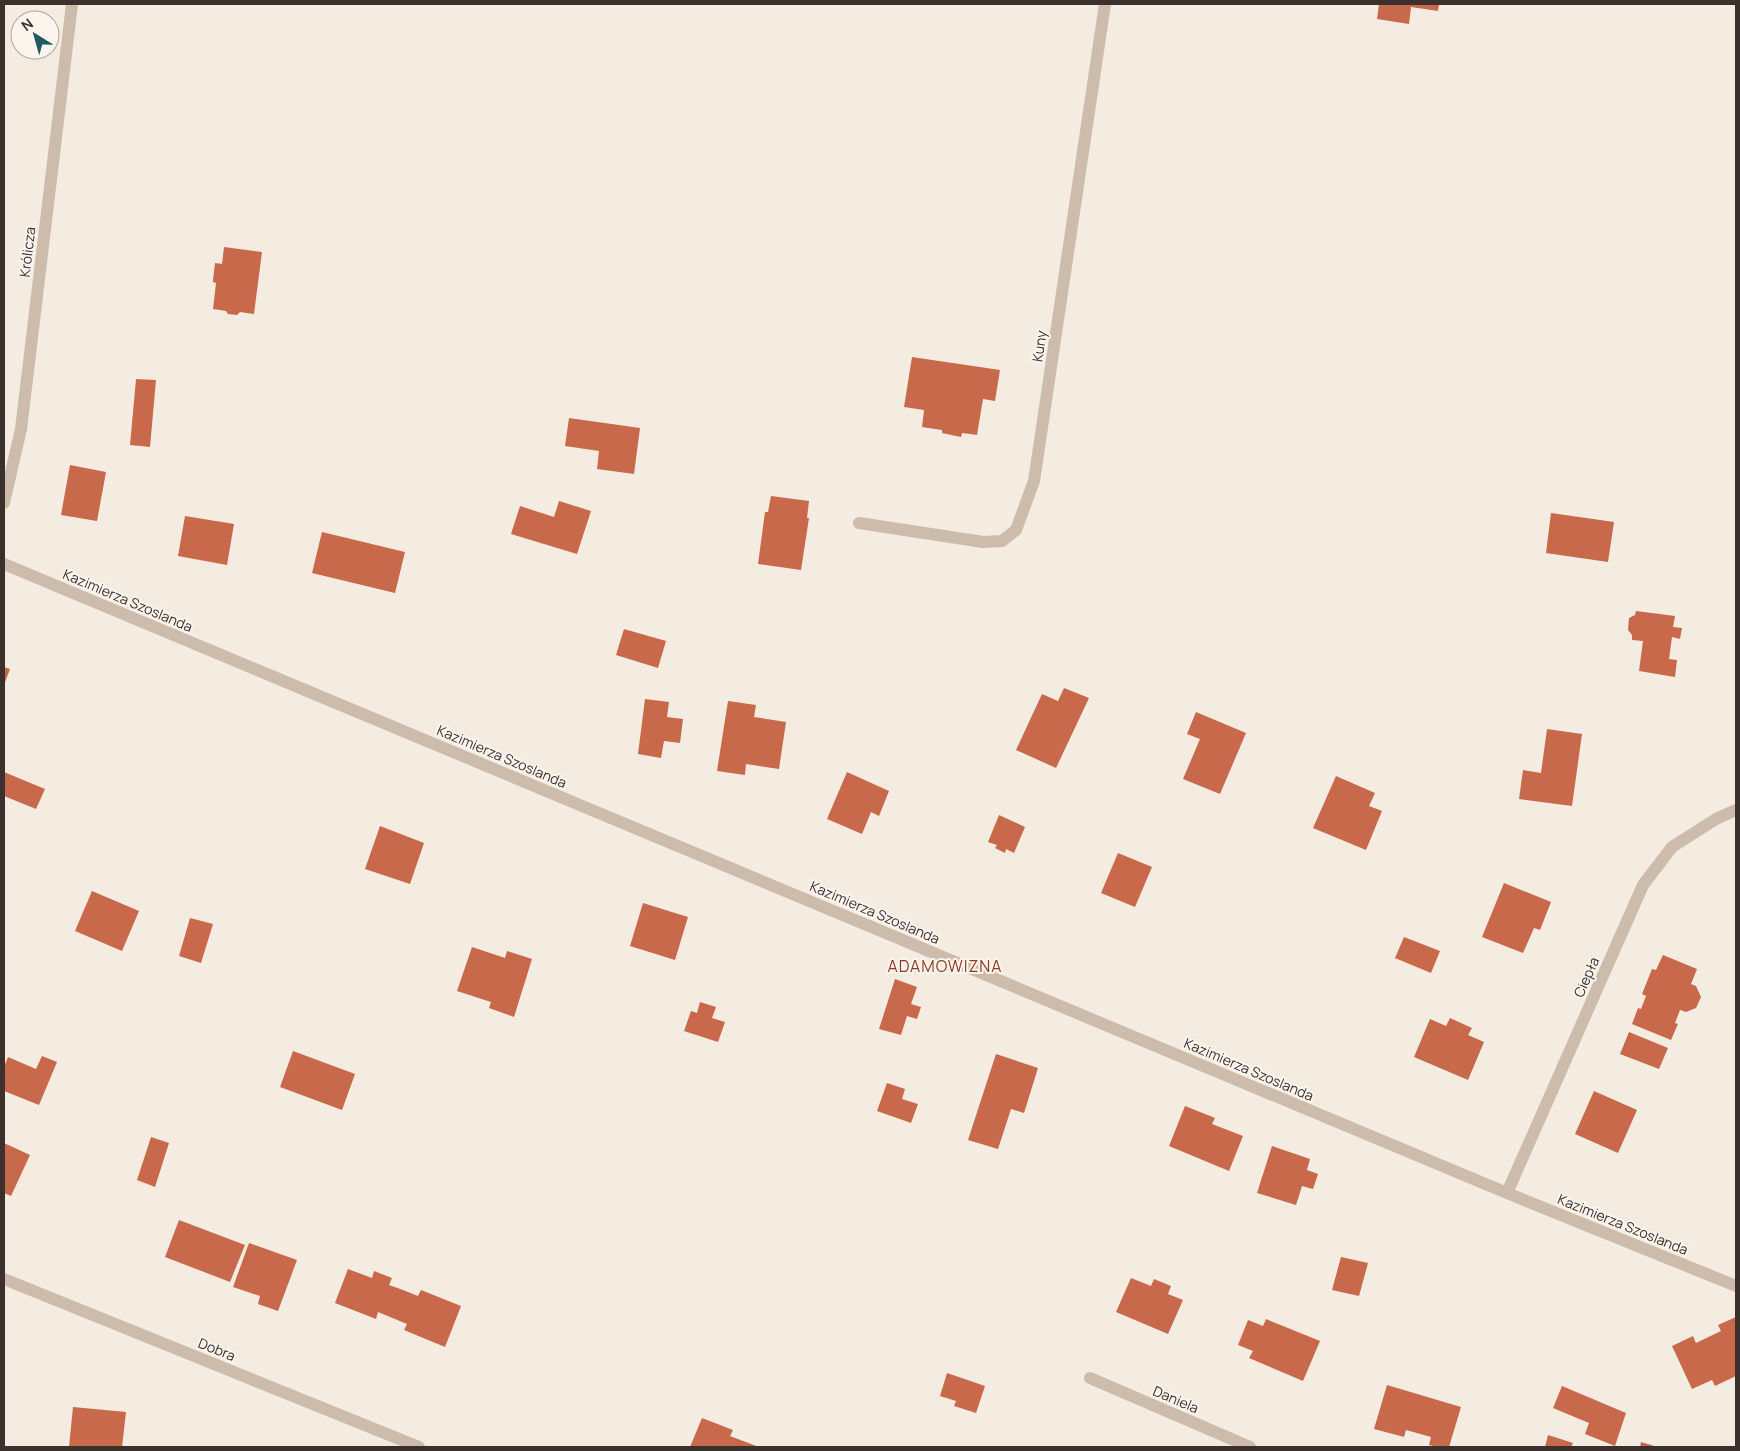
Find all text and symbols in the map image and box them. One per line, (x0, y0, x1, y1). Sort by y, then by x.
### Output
north arrow (10, 10, 60, 60)
text: N (17, 14, 37, 35)
street label: Królicza (14, 226, 40, 278)
street label: Kuny (1027, 328, 1051, 363)
street label: Kazimierza Szoslanda (60, 564, 196, 636)
street label: Kazimierza Szoslanda (434, 720, 570, 792)
street label: Kazimierza Szoslanda (807, 876, 943, 948)
street label: Ciepła (1569, 954, 1603, 1000)
district label: ADAMOWIZNA (888, 955, 1002, 977)
street label: Kazimierza Szoslanda (1181, 1033, 1317, 1105)
street label: Kazimierza Szoslanda (1555, 1189, 1691, 1259)
street label: Dobra (196, 1333, 238, 1365)
street label: Daniela (1150, 1381, 1202, 1417)

